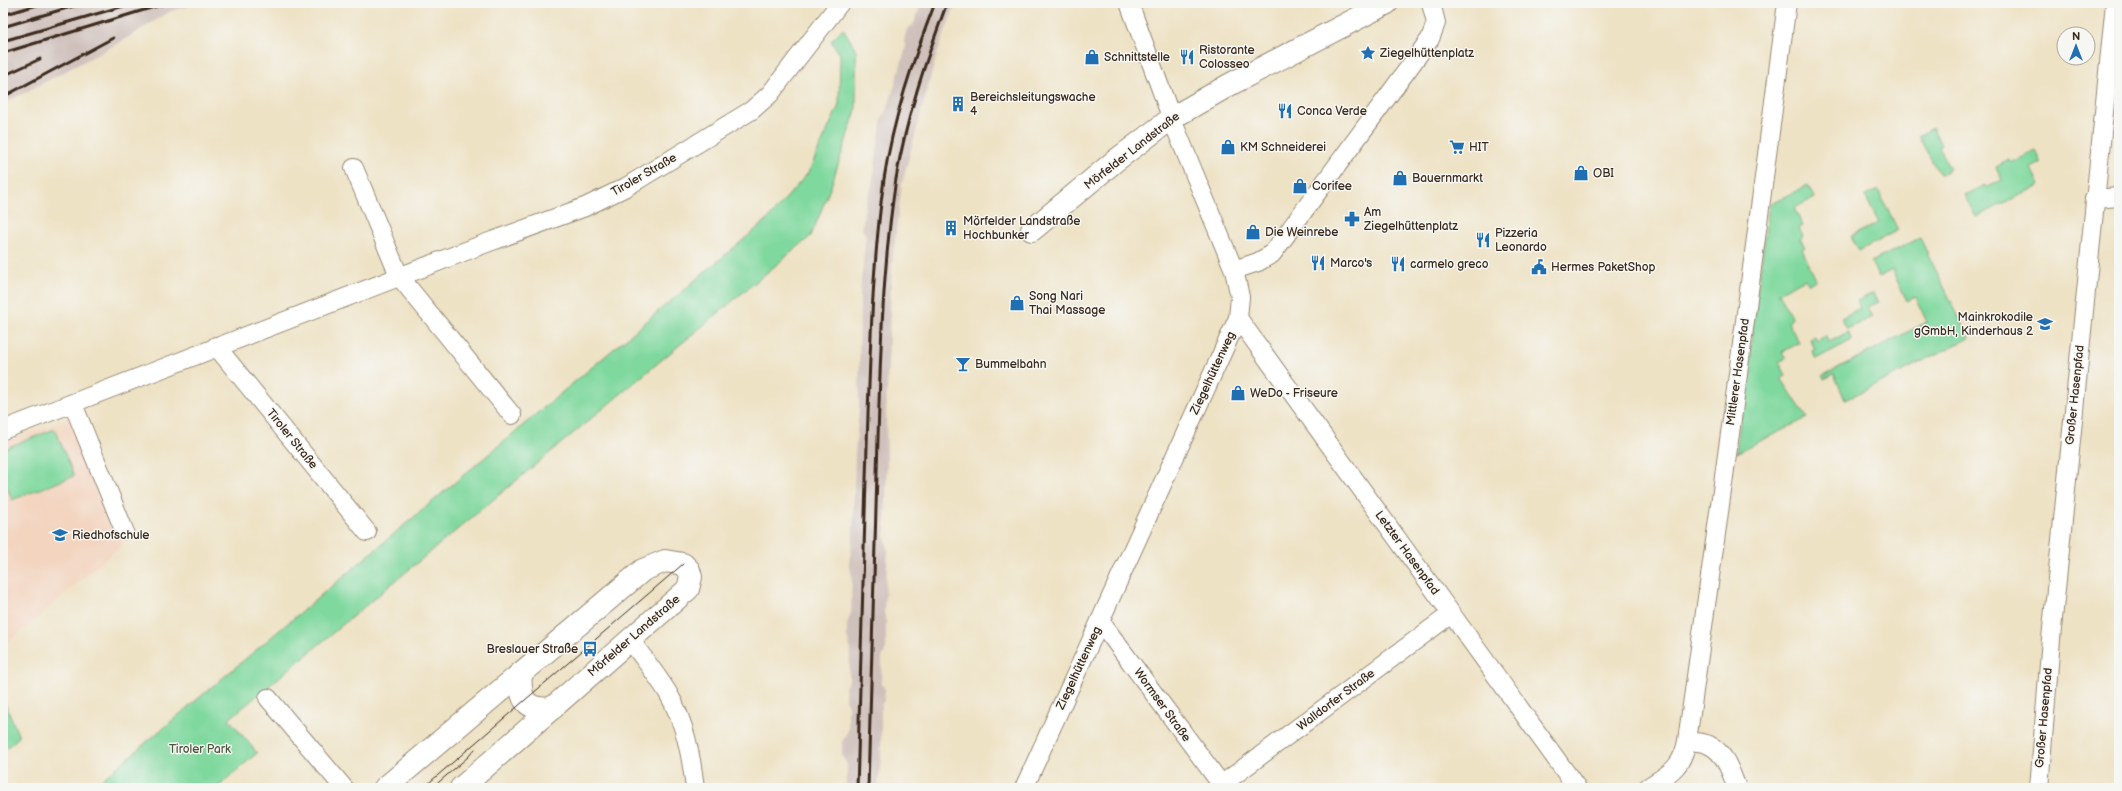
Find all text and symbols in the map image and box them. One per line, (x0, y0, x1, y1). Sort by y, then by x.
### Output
north arrow (2056, 26, 2096, 66)
text: N (2072, 30, 2080, 43)
place label: Ristorante Colosseo (1199, 43, 1255, 72)
place icon: Ziegelhüttenplatz (1359, 44, 1377, 62)
place label: Ziegelhüttenplatz (1379, 46, 1474, 61)
shop icon: Schnittstelle (1083, 48, 1101, 66)
restaurant icon: Ristorante Colosseo (1178, 48, 1196, 66)
place label: Schnittstelle (1104, 50, 1170, 65)
place label: Bereichsleitungswache 4 (970, 90, 1096, 119)
building icon: Bereichsleitungswache 4 (949, 95, 967, 113)
restaurant icon: Conca Verde (1276, 102, 1294, 120)
place label: Conca Verde (1297, 104, 1367, 119)
street label: Mörfelder Landstraße (1081, 109, 1183, 193)
shop icon: KM Schneiderei (1219, 138, 1237, 156)
supermarket icon: HIT (1448, 138, 1466, 156)
place label: KM Schneiderei (1240, 140, 1326, 155)
place label: HIT (1469, 140, 1489, 155)
street label: Tiroler Straße (609, 150, 679, 200)
shop icon: OBI (1572, 164, 1590, 182)
place label: OBI (1593, 166, 1614, 181)
shop icon: Bauernmarkt (1391, 169, 1409, 187)
place label: Bauernmarkt (1412, 171, 1483, 186)
shop icon: Corifee (1291, 177, 1309, 195)
place label: Corifee (1312, 179, 1352, 194)
place label: Am Ziegelhüttenplatz (1363, 205, 1458, 234)
pharmacy icon: Am Ziegelhüttenplatz (1343, 210, 1361, 228)
place label: Mörfelder Landstraße Hochbunker (963, 214, 1080, 243)
building icon: Mörfelder Landstraße Hochbunker (942, 219, 960, 237)
shop icon: Die Weinrebe (1244, 223, 1262, 241)
place label: Die Weinrebe (1265, 225, 1338, 240)
place label: Pizzeria Leonardo (1495, 226, 1547, 255)
restaurant icon: Pizzeria Leonardo (1474, 231, 1492, 249)
restaurant icon: Marco's (1309, 254, 1327, 272)
restaurant icon: carmelo greco (1389, 255, 1407, 273)
place label: Marco's (1330, 256, 1372, 271)
place label: carmelo greco (1410, 257, 1489, 272)
public building icon: Hermes PaketShop (1530, 258, 1548, 276)
place label: Hermes PaketShop (1551, 260, 1655, 275)
place label: Song Nari Thai Massage (1029, 289, 1105, 318)
shop icon: Song Nari Thai Massage (1008, 294, 1026, 312)
place label: Mainkrokodile gGmbH, Kinderhaus 2 (1914, 310, 2033, 339)
school or university icon: Mainkrokodile gGmbH, Kinderhaus 2 (2036, 315, 2054, 333)
street label: Mittlerer Hasenpfad (1723, 317, 1753, 427)
street label: Ziegelhüttenweg (1187, 329, 1239, 418)
street label: Großer Hasenpfad (2062, 344, 2088, 446)
bar icon: Bummelbahn (954, 355, 972, 373)
place label: Bummelbahn (975, 357, 1047, 372)
shop icon: WeDo - Friseure (1229, 384, 1247, 402)
place label: WeDo - Friseure (1250, 386, 1338, 401)
street label: Tiroler Straße (263, 406, 321, 472)
street label: Letzter Hasenpfad (1371, 508, 1443, 598)
school or university icon: Riedhofschule (51, 526, 69, 544)
place label: Riedhofschule (72, 528, 149, 543)
street label: Mörfelder Landstraße (585, 592, 683, 680)
street label: Ziegelhüttenweg (1053, 624, 1105, 713)
bus stop icon: Breslauer Straße (581, 640, 599, 658)
place label: Breslauer Straße (486, 642, 578, 657)
street label: Wormser Straße (1130, 665, 1194, 745)
street label: Walldorfer Straße (1294, 666, 1378, 734)
street label: Großer Hasenpfad (2032, 667, 2056, 769)
park label: Tiroler Park (169, 742, 231, 757)

